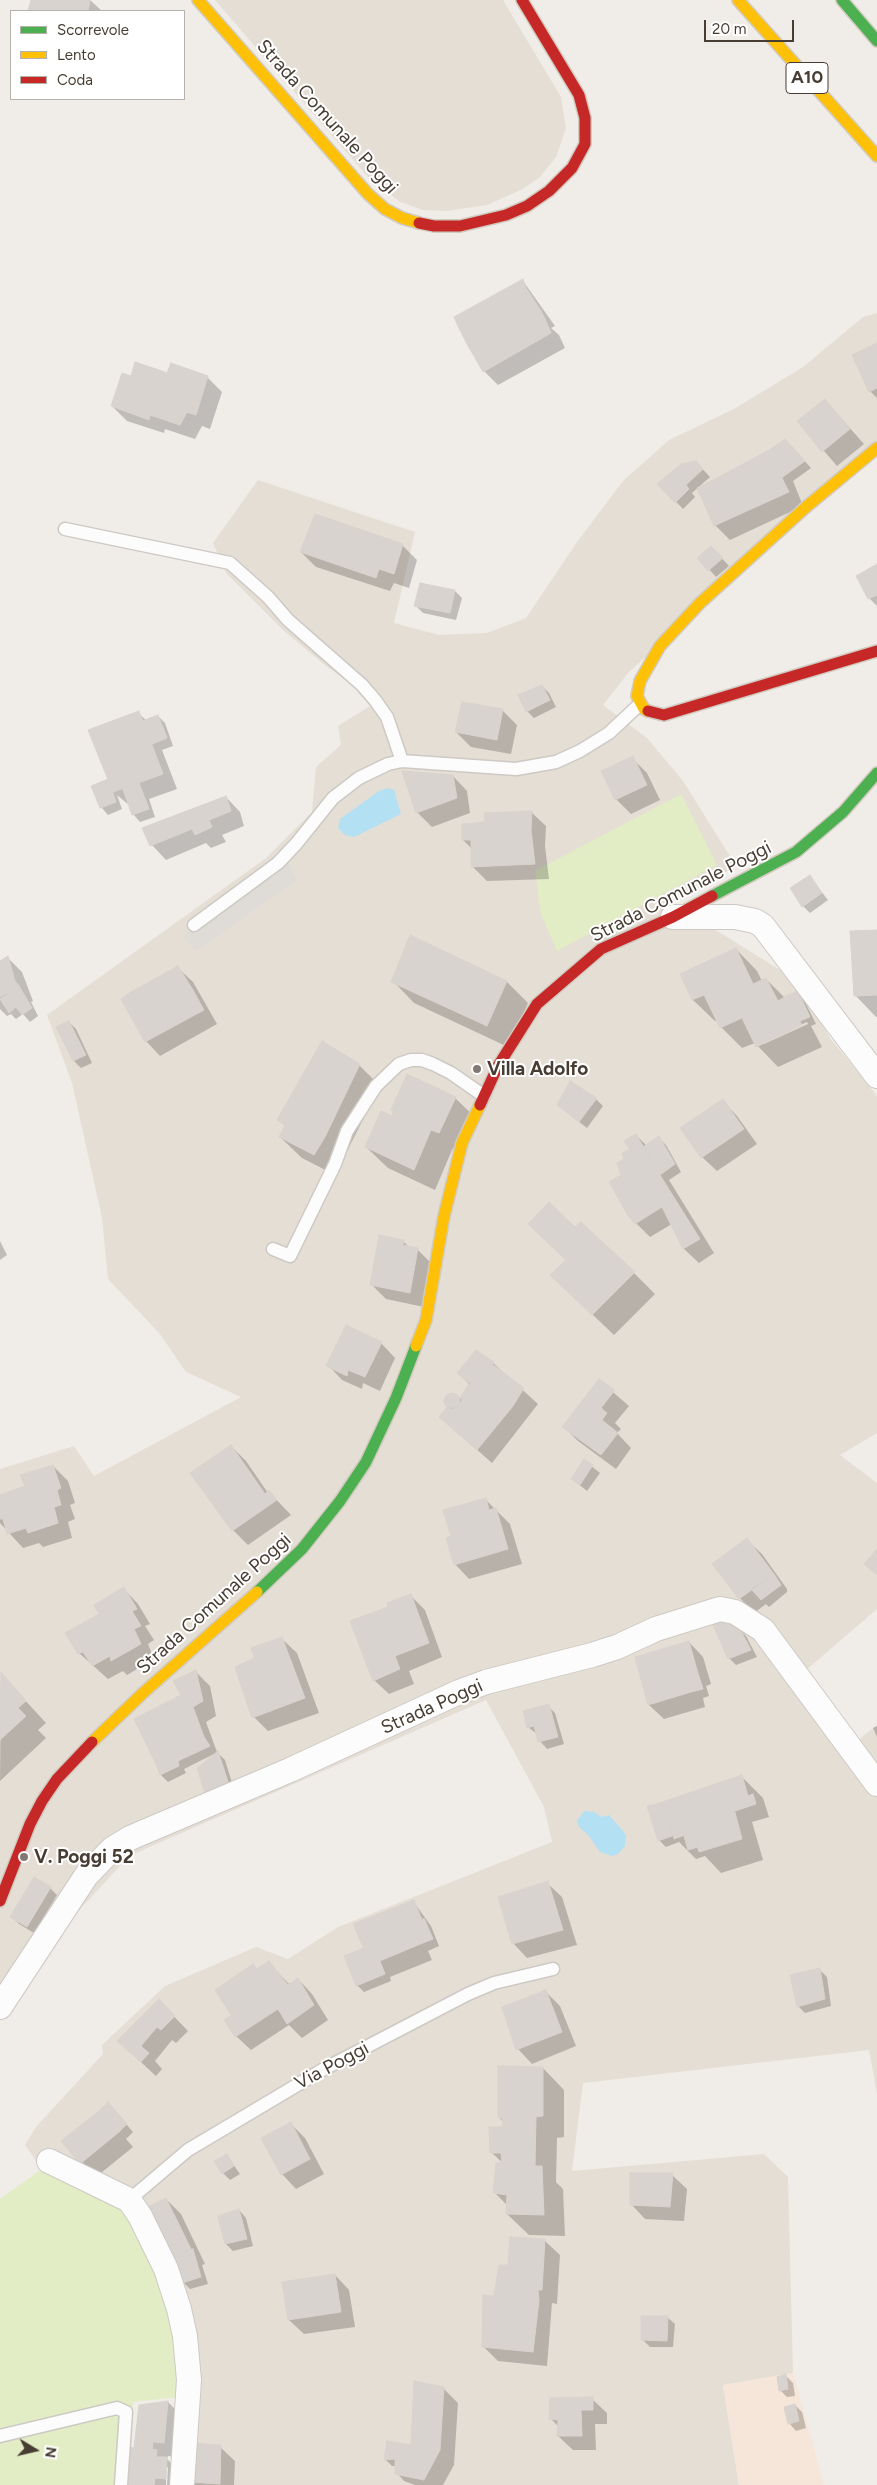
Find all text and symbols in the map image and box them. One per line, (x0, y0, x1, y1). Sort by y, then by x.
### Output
legend (10, 10, 185, 100)
scale bar (707, 10, 797, 42)
text: 20 m (712, 20, 746, 38)
text: Scorrevole (57, 21, 129, 39)
street label: Strada Comunale Poggi (252, 35, 402, 199)
text: Lento (57, 46, 96, 64)
road number: A10 (786, 62, 828, 94)
text: Coda (57, 71, 93, 89)
street label: Strada Comunale Poggi (587, 836, 775, 948)
place label: Villa Adolfo (487, 1058, 588, 1080)
marker: Villa Adolfo (471, 1063, 483, 1075)
street label: Strada Comunale Poggi (132, 1529, 296, 1679)
street label: Strada Poggi (378, 1674, 486, 1740)
place label: V. Poggi 52 (34, 1846, 134, 1868)
marker: V. Poggi 52 (18, 1851, 30, 1863)
street label: Via Poggi (291, 2037, 373, 2095)
north arrow (10, 2425, 60, 2475)
text: N (41, 2446, 60, 2459)

